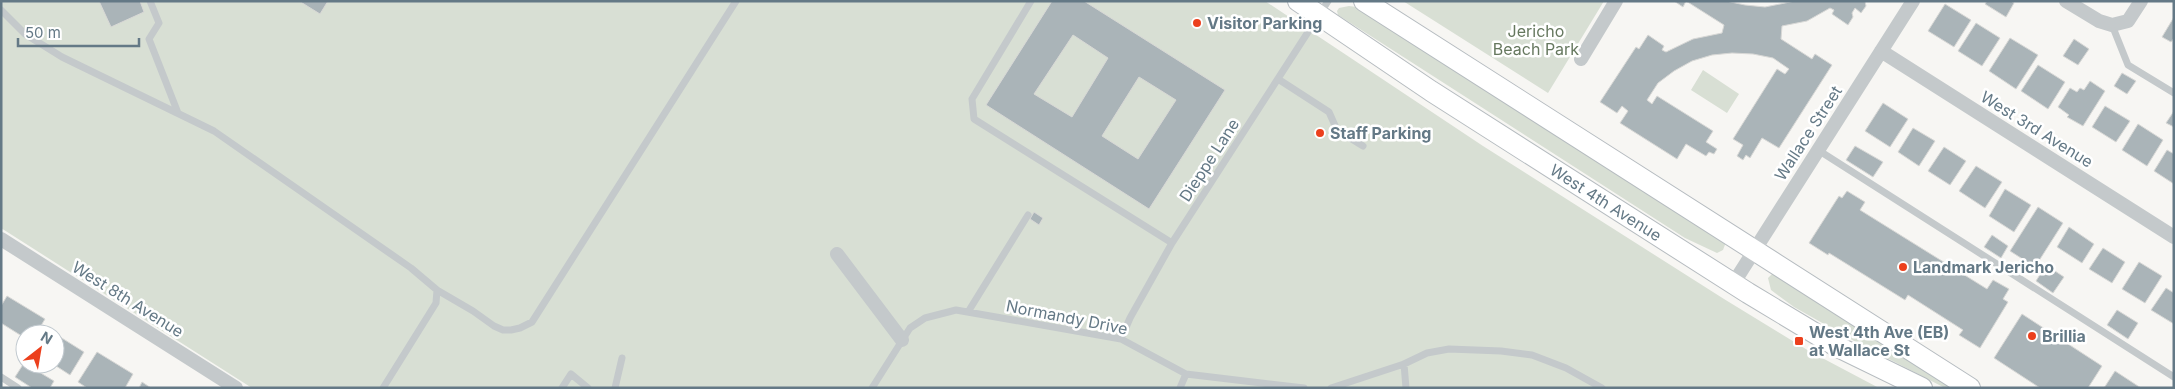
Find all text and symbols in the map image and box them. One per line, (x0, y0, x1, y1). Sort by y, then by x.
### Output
place label: Visitor Parking (1207, 13, 1322, 33)
scale bar (18, 15, 139, 47)
marker: Visitor Parking (1191, 17, 1203, 29)
park label: Jericho Beach Park (1493, 21, 1579, 59)
text: 50 m (25, 23, 61, 42)
street label: Wallace Street (1770, 82, 1846, 184)
street label: West 3rd Avenue (1977, 86, 2097, 172)
street label: Dieppe Lane (1175, 115, 1243, 205)
place label: Staff Parking (1330, 123, 1431, 143)
marker: Staff Parking (1314, 127, 1326, 139)
street label: West 4th Avenue (1546, 160, 1665, 245)
street label: West 8th Avenue (69, 257, 187, 341)
place label: Landmark Jericho (1913, 257, 2054, 277)
marker: Landmark Jericho (1897, 261, 1909, 273)
street label: Normandy Drive (1004, 295, 1130, 339)
place label: West 4th Ave (EB) at Wallace St (1809, 322, 1949, 360)
north arrow (15, 324, 65, 374)
place label: Brillia (2042, 326, 2086, 346)
text: N (38, 327, 56, 347)
marker: Brillia (2026, 330, 2038, 342)
marker: West 4th Ave (EB) at Wallace St (1793, 335, 1805, 347)

